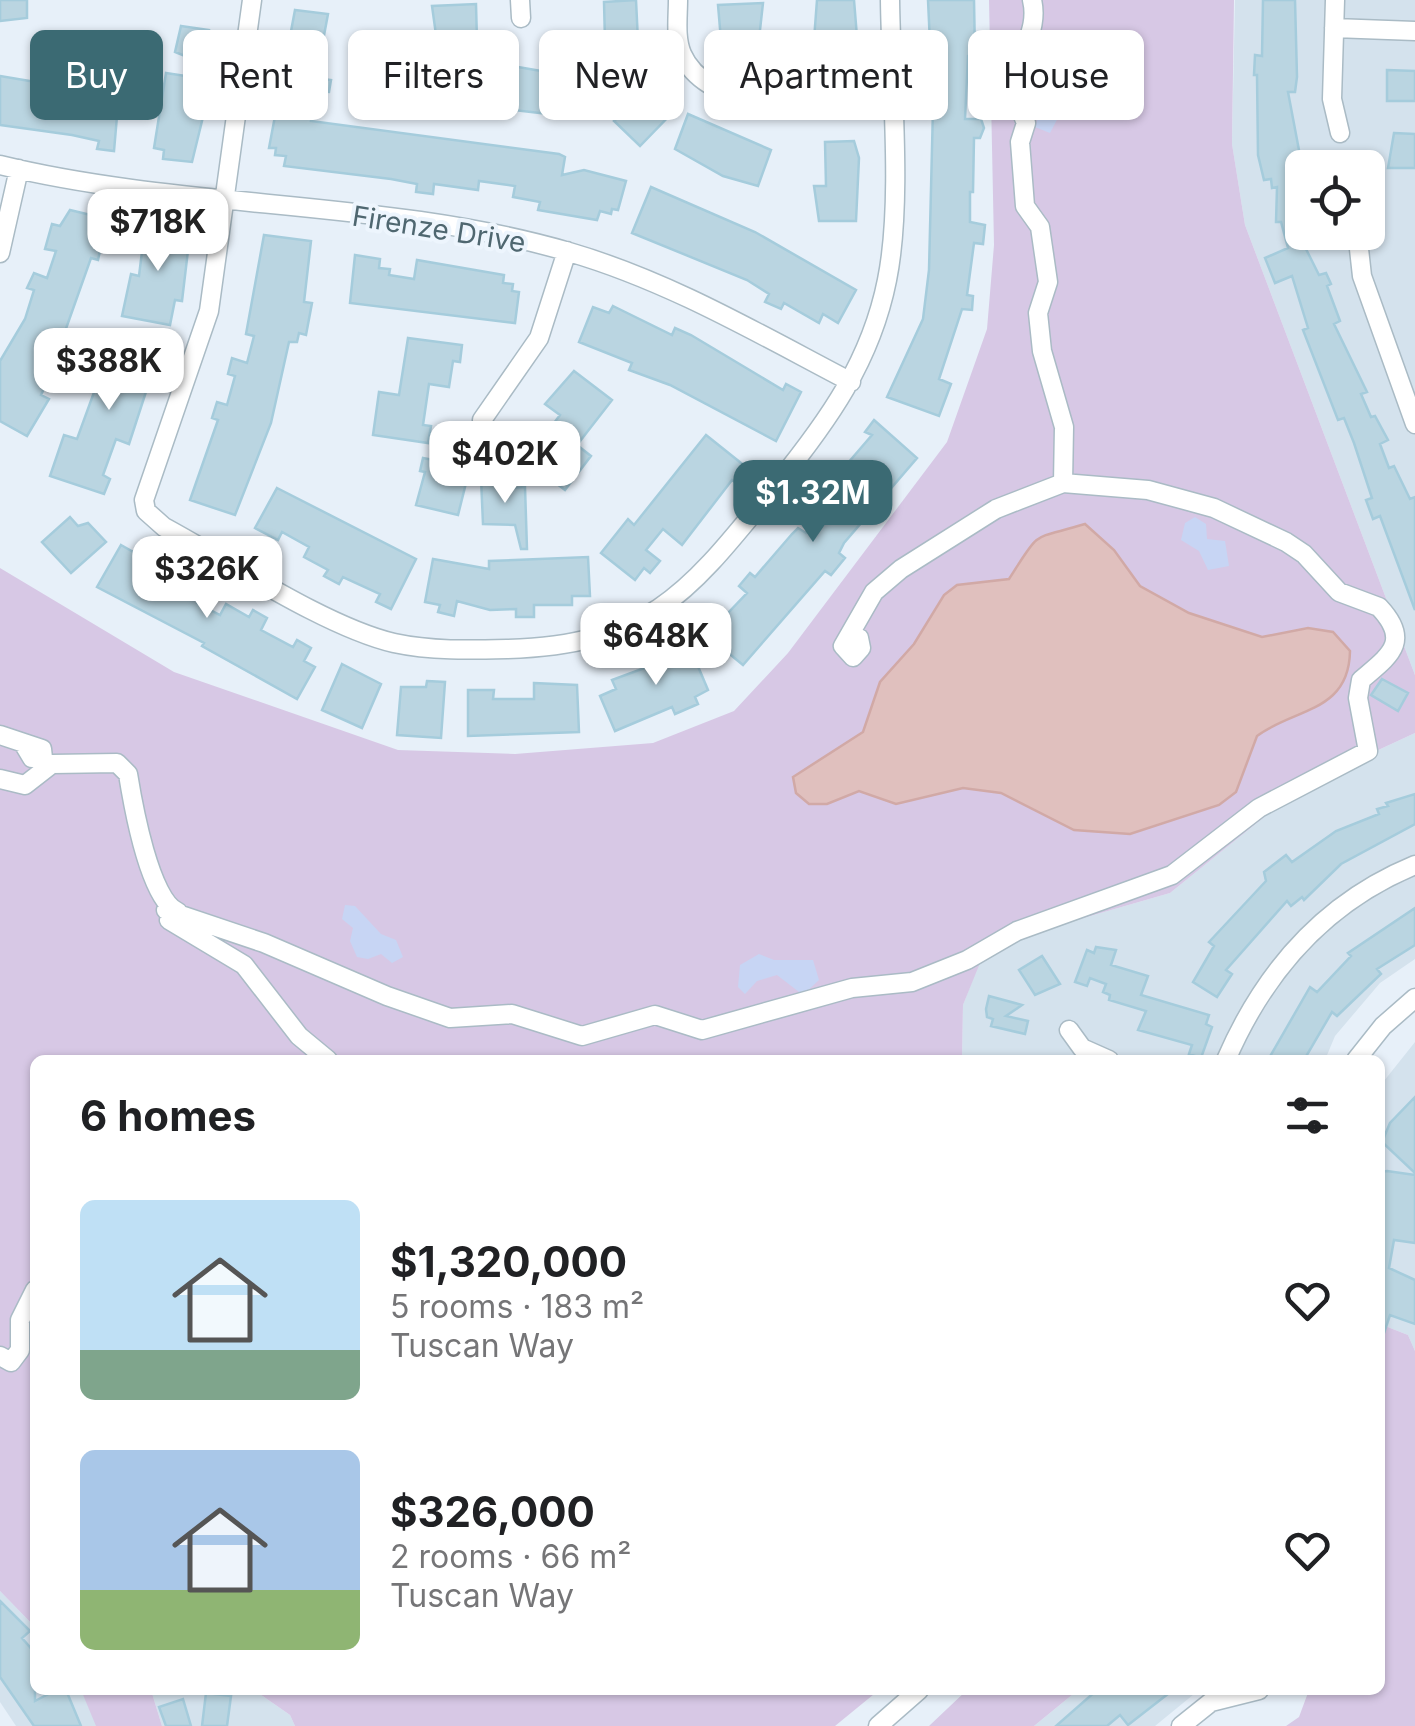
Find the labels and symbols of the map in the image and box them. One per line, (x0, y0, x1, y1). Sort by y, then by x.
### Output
pin: $718K (88, 189, 228, 274)
street label: Firenze Drive (350, 199, 528, 259)
pin: $388K (39, 328, 179, 413)
pin: $402K (435, 421, 575, 506)
pin: $1.32M (732, 460, 894, 545)
pin: $326K (137, 536, 277, 621)
pin: $648K (586, 603, 726, 688)

